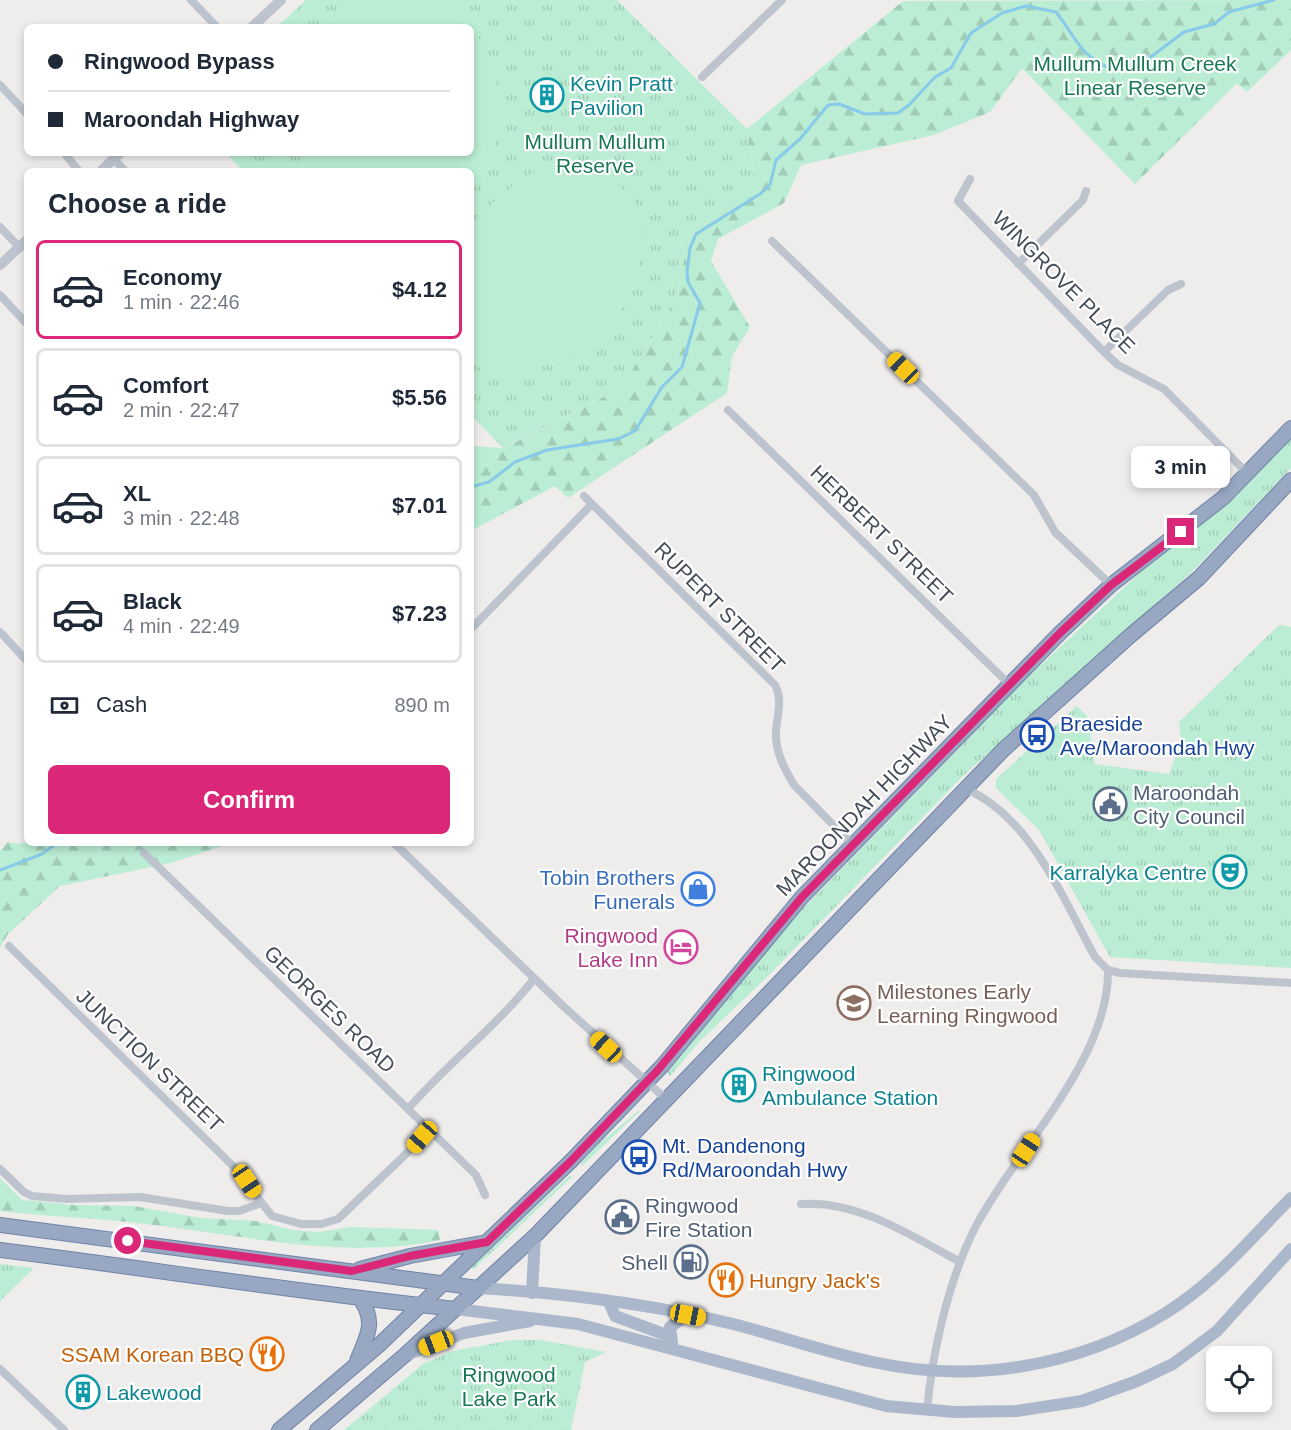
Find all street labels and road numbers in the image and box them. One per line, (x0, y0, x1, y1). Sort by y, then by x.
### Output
street label: WINGROVE PLACE (988, 206, 1140, 358)
street label: HERBERT STREET (806, 460, 958, 608)
street label: RUPERT STREET (650, 537, 790, 677)
street label: MAROONDAH HIGHWAY (771, 710, 957, 900)
street label: GEORGES ROAD (260, 941, 400, 1077)
street label: JUNCTION STREET (72, 984, 228, 1136)

